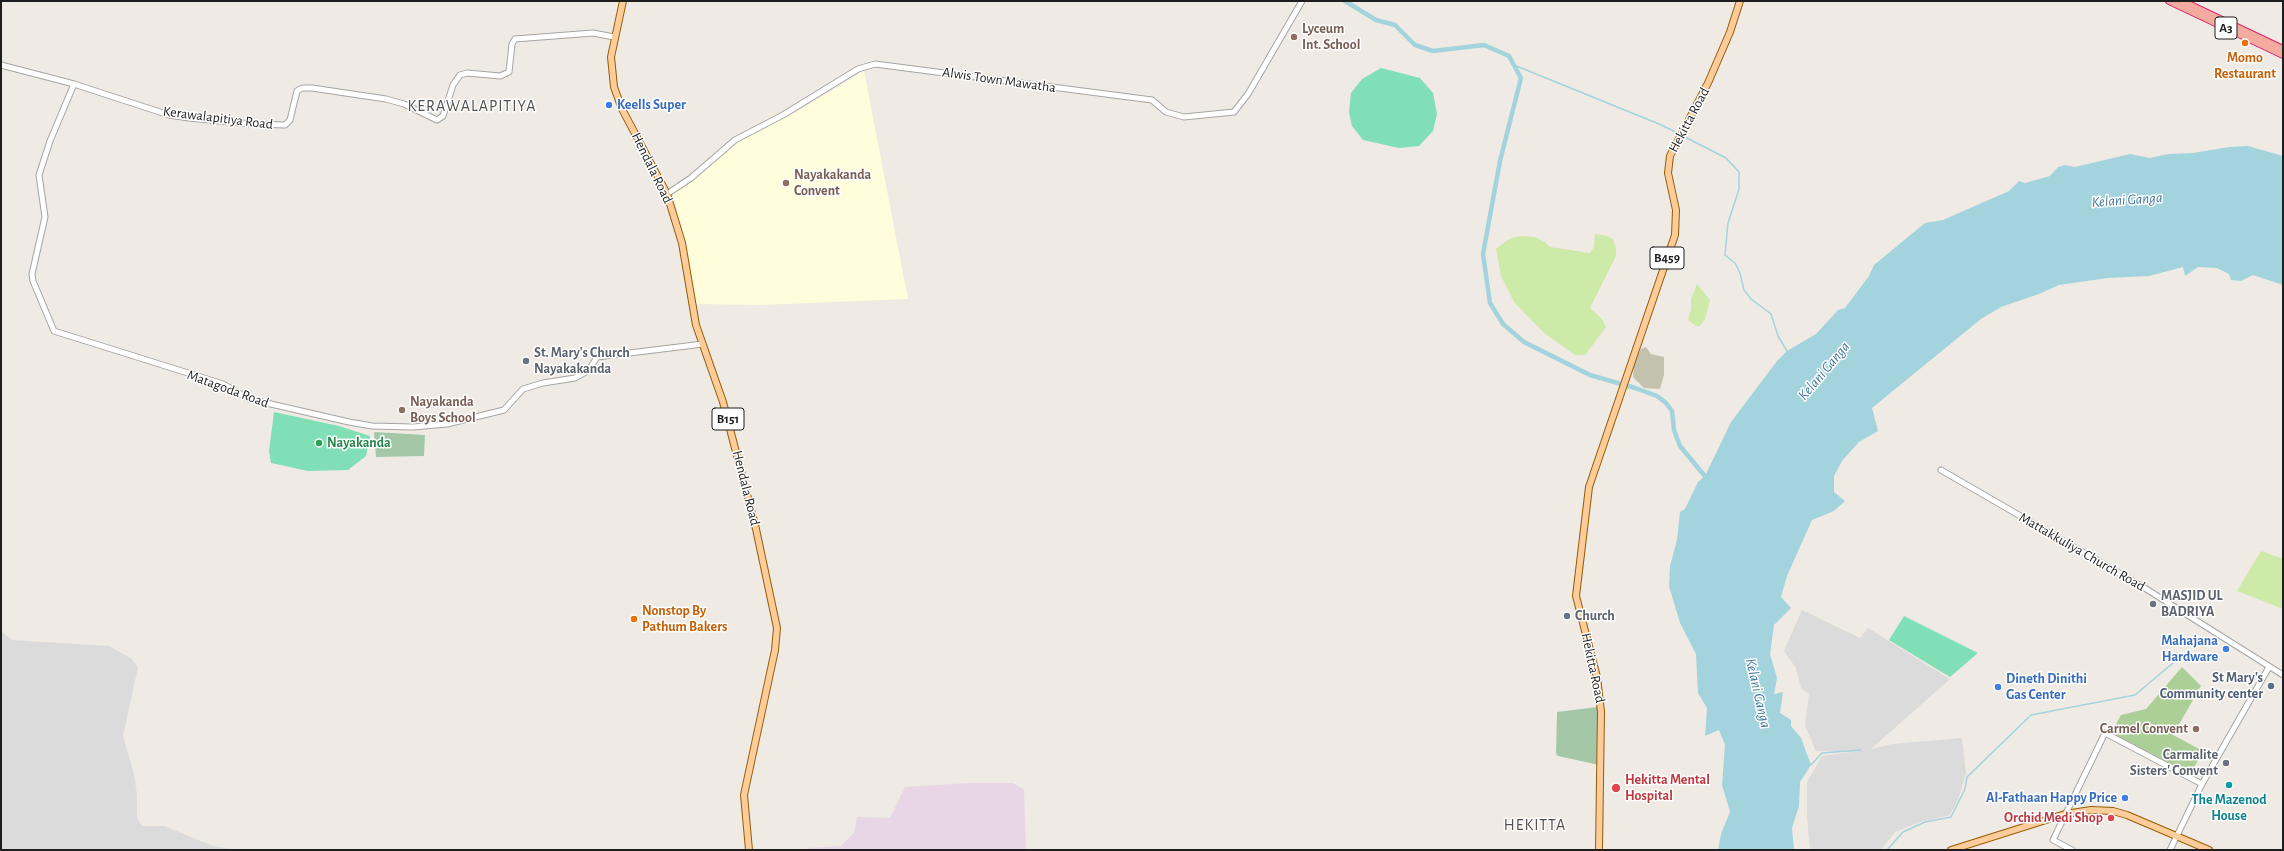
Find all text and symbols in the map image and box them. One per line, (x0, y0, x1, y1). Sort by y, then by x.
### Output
road number: A3 (2215, 17, 2237, 39)
place label: Lyceum Int. School (1302, 21, 1360, 54)
marker: Lyceum Int. School (1289, 32, 1299, 42)
marker: Momo Restaurant (2240, 38, 2250, 48)
place label: Momo Restaurant (2214, 50, 2276, 82)
street label: Alwis Town Mawatha (941, 64, 1057, 96)
street label: Hekitta Road (1665, 85, 1713, 155)
district label: KERAWALAPITIYA (408, 96, 536, 116)
place label: Keells Super (617, 97, 686, 113)
marker: Keells Super (604, 100, 614, 110)
street label: Kerawalapitiya Road (162, 103, 274, 133)
street label: Hendala Road (628, 130, 676, 206)
place label: Nayakakanda Convent (794, 167, 871, 200)
marker: Nayakakanda Convent (781, 178, 791, 188)
water label: Kelani Ganga (2091, 189, 2163, 211)
road number: B459 (1650, 247, 1684, 269)
water label: Kelani Ganga (1794, 338, 1854, 404)
place label: St. Mary's Church Nayakakanda (534, 345, 630, 378)
marker: St. Mary's Church Nayakakanda (521, 356, 531, 366)
street label: Matagoda Road (185, 366, 271, 412)
place label: Nayakanda Boys School (410, 394, 476, 426)
marker: Nayakanda Boys School (397, 405, 407, 415)
road number: B151 (712, 408, 744, 430)
place label: Nayakanda (327, 435, 391, 451)
marker: Nayakanda (314, 438, 324, 448)
street label: Hendala Road (729, 449, 763, 527)
street label: Mattakkuliya Church Road (2016, 509, 2148, 595)
place label: MASJID UL BADRIYA (2161, 588, 2223, 620)
marker: MASJID UL BADRIYA (2148, 599, 2158, 609)
place label: Nonstop By Pathum Bakers (642, 603, 727, 636)
place label: Church (1575, 608, 1615, 624)
marker: Church (1562, 611, 1572, 621)
marker: Nonstop By Pathum Bakers (629, 614, 639, 624)
street label: Hekitta Road (1577, 631, 1609, 705)
place label: Mahajana Hardware (2161, 633, 2218, 666)
marker: Mahajana Hardware (2221, 644, 2231, 654)
water label: Kelani Ganga (1741, 656, 1775, 730)
place label: St Mary's Community center (2160, 670, 2263, 702)
place label: Dineth Dinithi Gas Center (2006, 671, 2087, 704)
marker: St Mary's Community center (2266, 681, 2276, 691)
marker: Dineth Dinithi Gas Center (1993, 682, 2003, 692)
place label: Carmel Convent (2100, 721, 2188, 737)
marker: Carmel Convent (2191, 724, 2201, 734)
place label: Carmalite Sisters' Convent (2130, 747, 2218, 780)
marker: Carmalite Sisters' Convent (2221, 758, 2231, 768)
place label: Hekitta Mental Hospital (1625, 772, 1710, 804)
marker: The Mazenod House (2224, 780, 2234, 790)
marker: Hekitta Mental Hospital (1610, 782, 1622, 794)
place label: Al-Fathaan Happy Price (1986, 790, 2117, 806)
place label: The Mazenod House (2191, 792, 2267, 824)
marker: Al-Fathaan Happy Price (2120, 793, 2130, 803)
place label: Orchid Medi Shop (2004, 810, 2103, 826)
marker: Orchid Medi Shop (2106, 813, 2116, 823)
district label: HEKITTA (1504, 815, 1566, 835)

